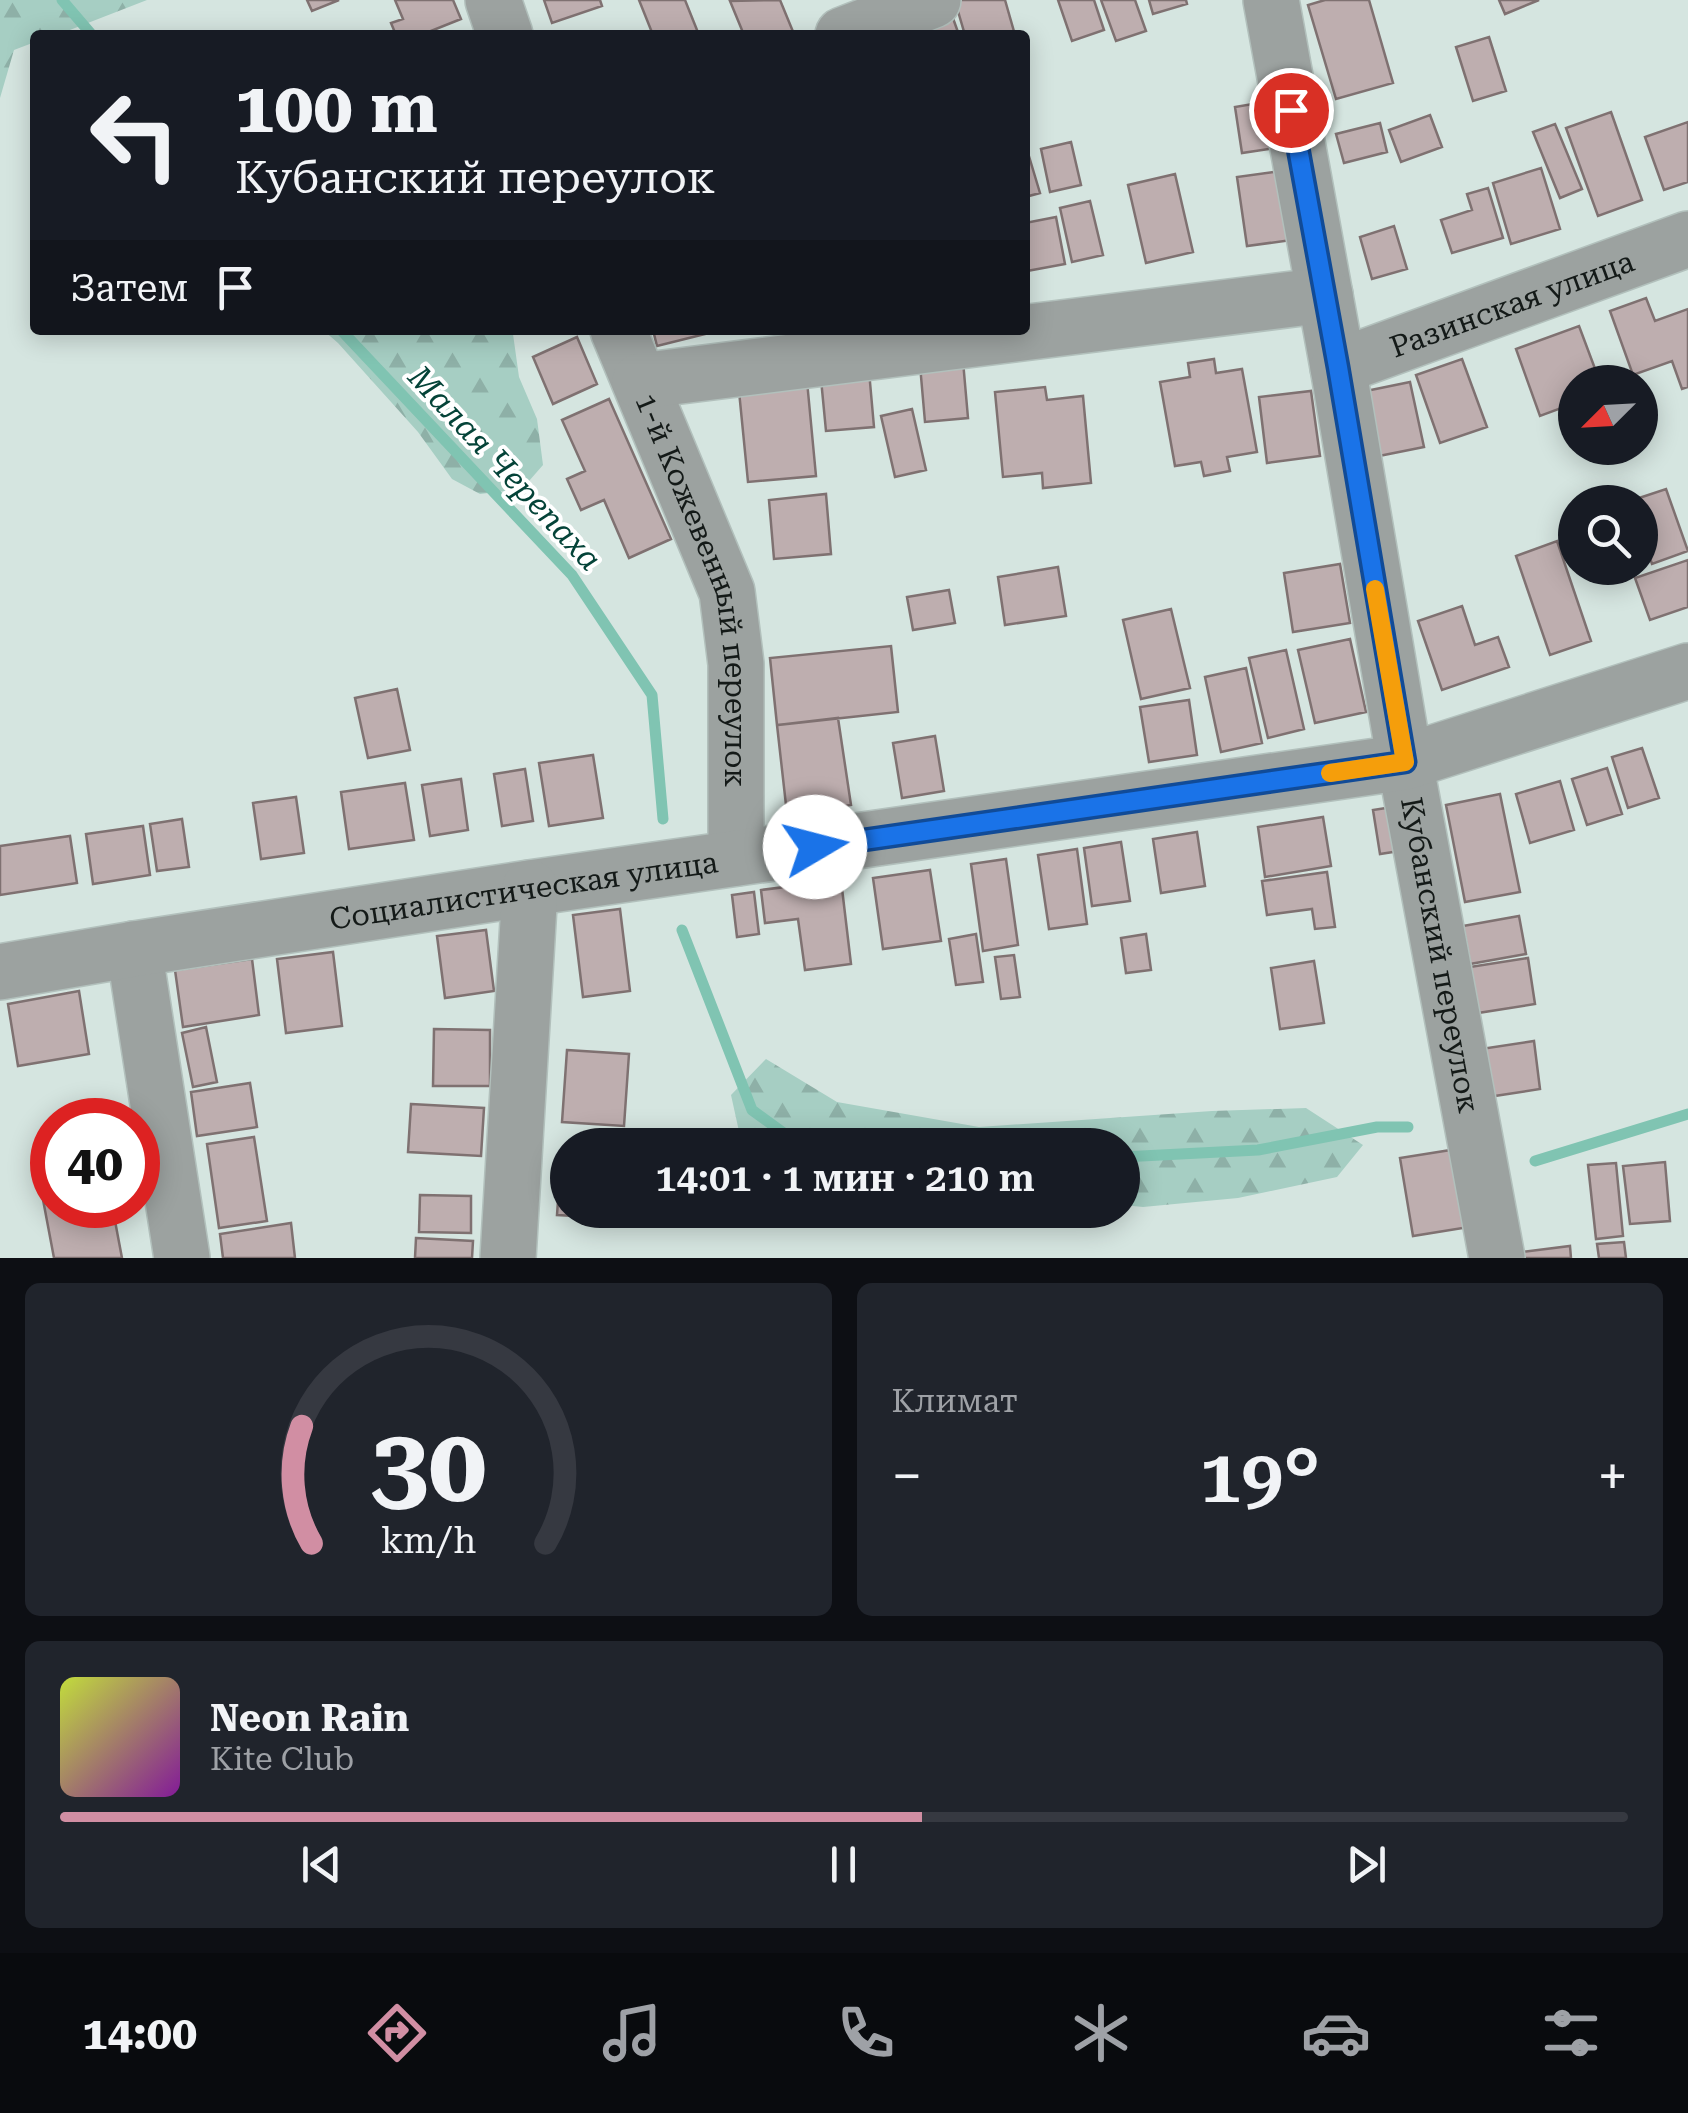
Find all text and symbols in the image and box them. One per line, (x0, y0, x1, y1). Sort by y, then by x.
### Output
text: 100 m (235, 67, 438, 149)
pin (1249, 68, 1334, 153)
icon: left (70, 70, 200, 200)
icon: arrive (1264, 83, 1319, 138)
text: Кубанский переулок (235, 151, 715, 204)
street label: Разинская улица (1385, 243, 1639, 364)
icon: arrive (208, 260, 263, 315)
text: Затем (70, 266, 188, 310)
water label: Малая Черепаха (400, 357, 609, 578)
north arrow (1558, 365, 1658, 465)
map controls (1558, 365, 1658, 585)
street label: 1-й Кожевенный переулок (629, 388, 754, 787)
button: search (1558, 485, 1658, 585)
street label: Кубанский переулок (1394, 794, 1487, 1116)
position arrow (763, 795, 867, 899)
street label: Социалистическая улица (327, 844, 720, 936)
speed limit sign: 40 (30, 1098, 160, 1228)
text: 14:01 · 1 мин · 210 m (655, 1156, 1035, 1200)
text: Климат (892, 1382, 1018, 1420)
text: 30 (370, 1405, 486, 1526)
text: 19° (1199, 1432, 1320, 1520)
text: − (892, 1444, 922, 1508)
text: + (1597, 1444, 1628, 1508)
text: km/h (380, 1520, 476, 1562)
text: Neon Rain (210, 1696, 409, 1740)
text: Kite Club (210, 1740, 354, 1778)
icon: previous (294, 1837, 349, 1892)
icon: pause (816, 1837, 871, 1892)
icon: next (1339, 1837, 1394, 1892)
icon: directions (362, 1998, 432, 2068)
icon: music (597, 1998, 667, 2068)
icon: phone (831, 1998, 901, 2068)
icon: climate (1066, 1998, 1136, 2068)
icon: car (1301, 1998, 1371, 2068)
icon: filters (1536, 1998, 1606, 2068)
text: 14:00 (82, 2007, 197, 2060)

